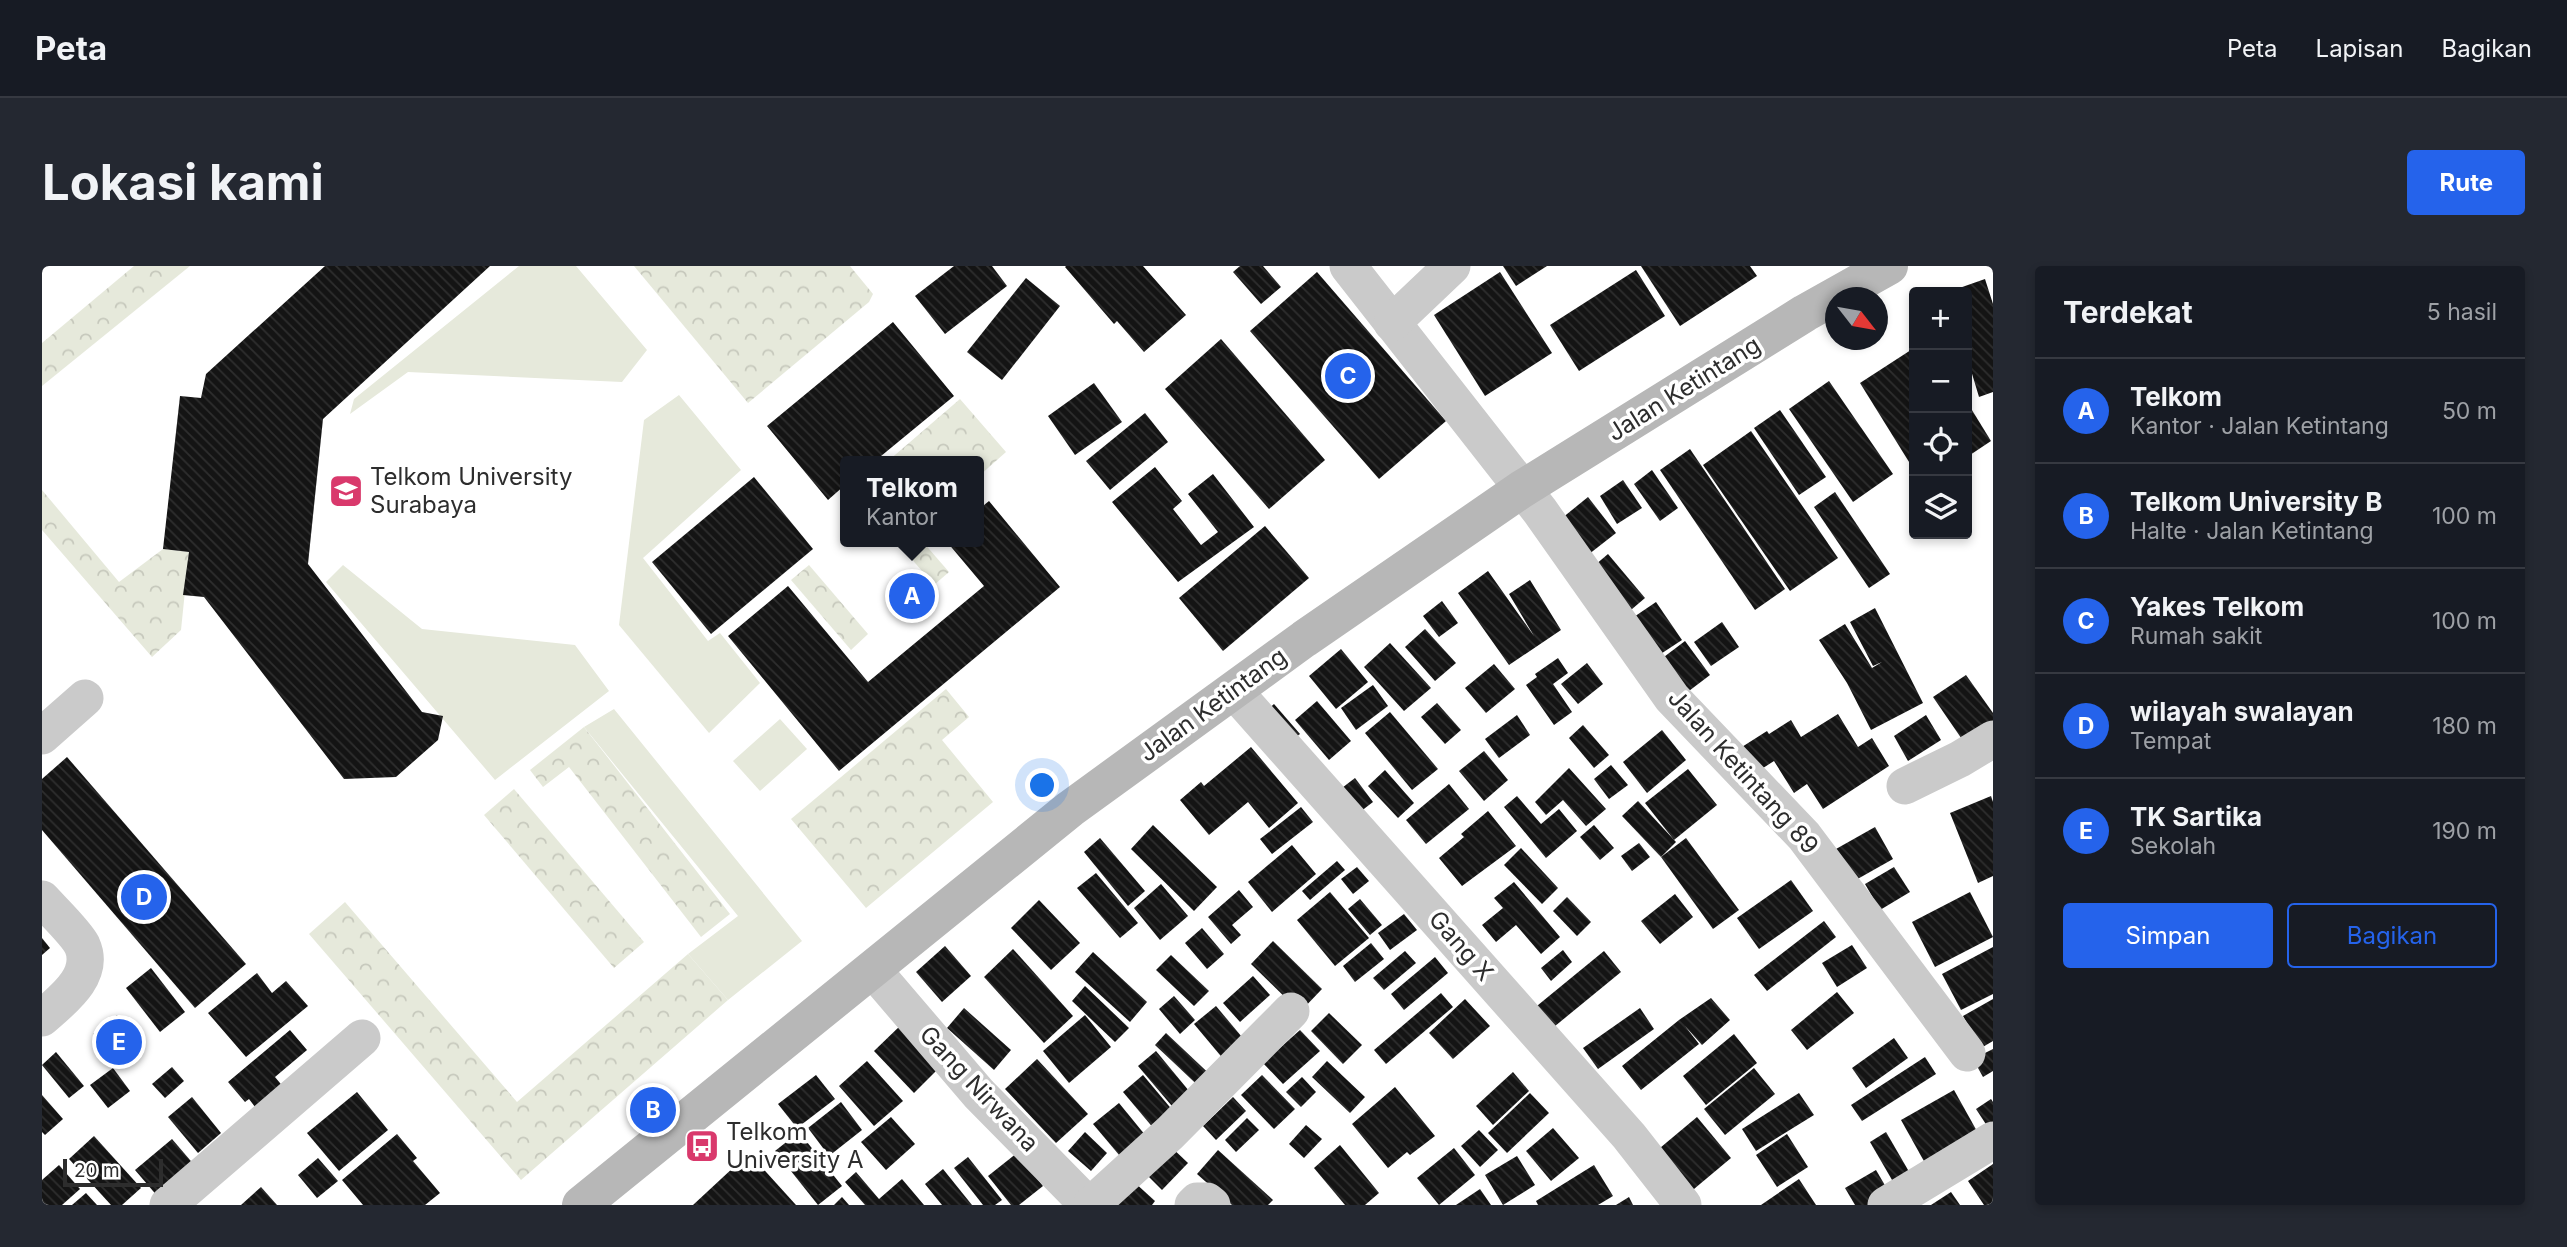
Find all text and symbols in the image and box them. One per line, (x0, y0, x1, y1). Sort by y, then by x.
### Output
text: Peta (35, 28, 107, 68)
text: Peta (2227, 34, 2278, 63)
text: Lapisan (2316, 34, 2403, 63)
text: Bagikan (2441, 34, 2532, 63)
button: Rute (2407, 150, 2525, 215)
text: Lokasi kami (42, 153, 324, 212)
north arrow (1825, 287, 1888, 350)
map controls (1909, 287, 1972, 539)
button: + (1909, 287, 1972, 350)
text: Terdekat (2063, 294, 2193, 330)
text: 5 hasil (2427, 298, 2497, 326)
street label: Jalan Ketintang (1602, 330, 1766, 447)
pin: C (1325, 350, 1371, 402)
button: − (1909, 350, 1972, 413)
text: Telkom (2130, 381, 2222, 412)
text: A (2077, 397, 2095, 425)
text: 50 m (2442, 397, 2497, 425)
text: Kantor · Jalan Ketintang (2130, 412, 2389, 440)
button: locate (1909, 413, 1972, 476)
popup (840, 456, 984, 547)
place label: Telkom University Surabaya (370, 462, 572, 519)
school or university icon: Telkom University Surabaya (327, 472, 365, 510)
text: Telkom (866, 472, 958, 503)
button: layers (1909, 476, 1972, 539)
text: Telkom University B (2130, 486, 2382, 517)
text: B (2078, 502, 2094, 530)
text: 100 m (2432, 502, 2497, 530)
text: Kantor (866, 503, 938, 531)
text: Halte · Jalan Ketintang (2130, 517, 2374, 545)
pin: A (889, 570, 935, 622)
text: Yakes Telkom (2130, 591, 2304, 622)
text: C (2077, 607, 2095, 635)
text: 100 m (2432, 607, 2497, 635)
text: Rumah sakit (2130, 622, 2262, 650)
street label: Jalan Ketintang (1133, 642, 1292, 768)
street label: Jalan Ketintang 89 (1662, 683, 1825, 860)
text: wilayah swalayan (2130, 696, 2354, 727)
text: D (2078, 712, 2094, 740)
text: 180 m (2432, 712, 2497, 740)
text: Tempat (2130, 727, 2211, 755)
your location (1025, 768, 1059, 802)
text: TK Sartika (2130, 801, 2262, 832)
text: E (2079, 817, 2093, 845)
text: 190 m (2432, 817, 2497, 845)
text: Sekolah (2130, 832, 2216, 860)
pin: D (121, 871, 167, 923)
button: Simpan (2063, 903, 2273, 968)
button: Bagikan (2287, 903, 2497, 968)
street label: Gang X (1423, 905, 1500, 987)
pin: E (96, 1016, 142, 1068)
street label: Gang Nirwana (914, 1020, 1045, 1157)
pin: B (630, 1084, 676, 1136)
place label: Telkom University A (726, 1117, 864, 1174)
bus stop icon: Telkom University A (683, 1127, 721, 1165)
scale bar (63, 1156, 163, 1188)
text: 20 m (74, 1159, 120, 1182)

